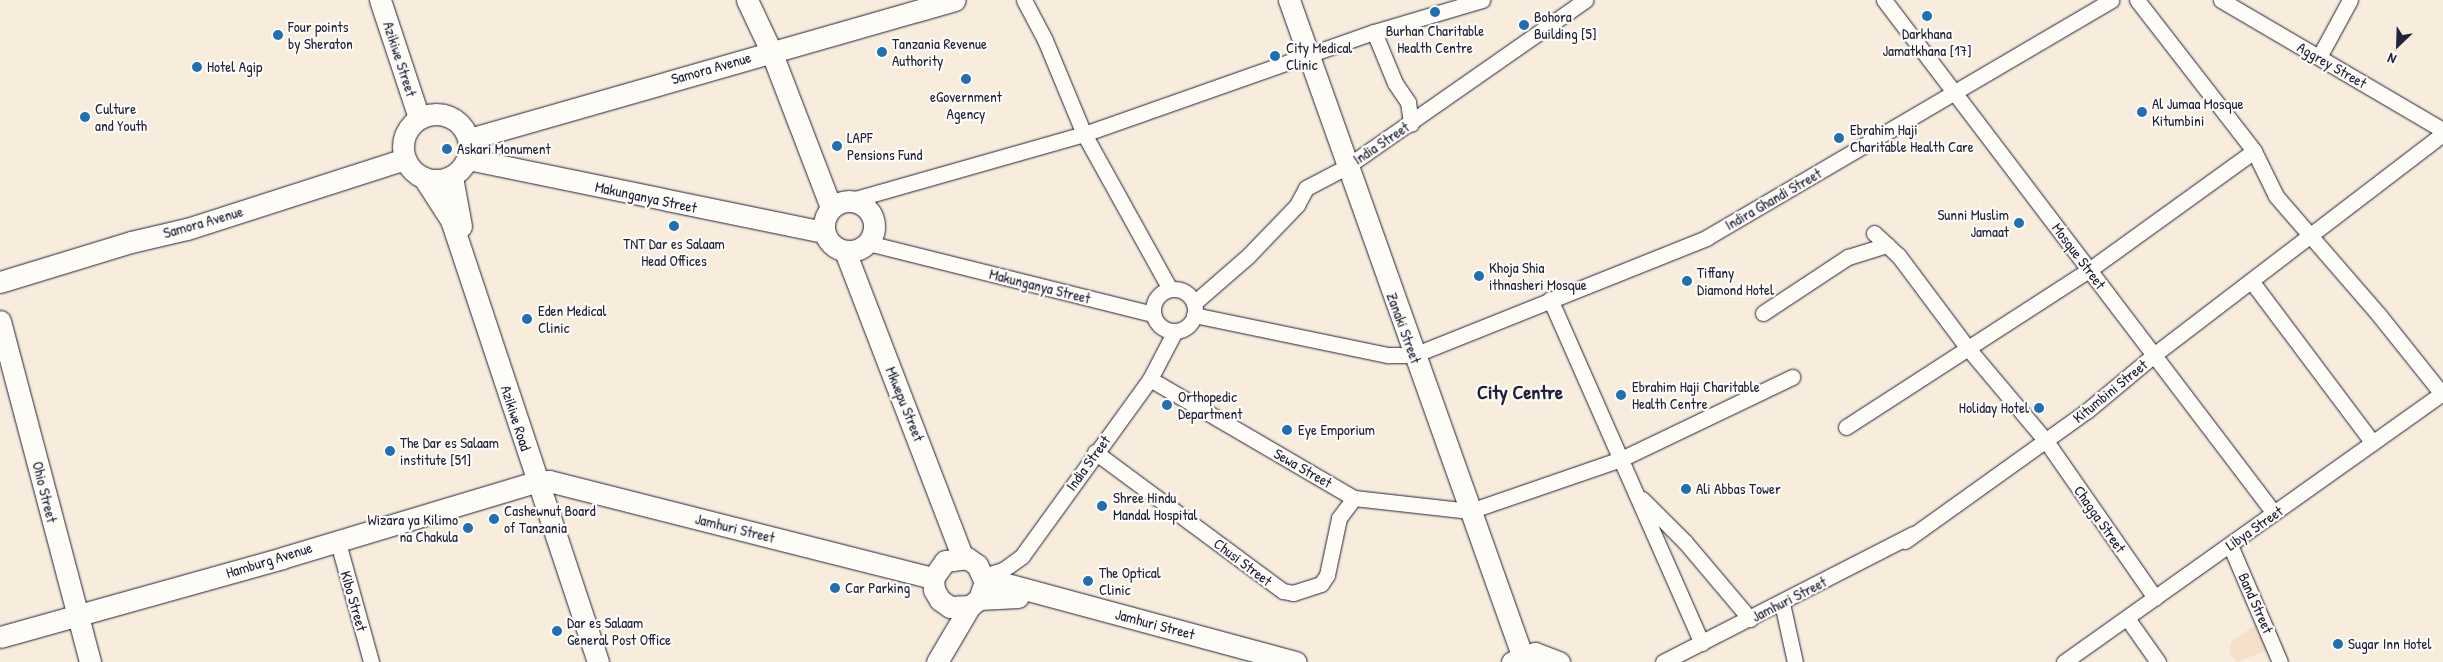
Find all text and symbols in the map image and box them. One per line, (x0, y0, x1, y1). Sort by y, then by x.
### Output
marker: Burhan Charitable Health Centre (1428, 5, 1442, 19)
place label: Bohora Building [5] (1534, 7, 1596, 42)
marker: Darkhana Jamatkhana [17] (1921, 10, 1933, 22)
place label: Four points by Sheraton (288, 17, 353, 52)
street label: Azikiwe Street (379, 19, 421, 99)
marker: Bohora Building [5] (1518, 19, 1530, 31)
north arrow (2373, 20, 2423, 70)
place label: Burhan Charitable Health Centre (1386, 21, 1484, 56)
place label: Darkhana Jamatkhana [17] (1882, 24, 1972, 59)
marker: Four points by Sheraton (272, 29, 284, 41)
place label: Tanzania Revenue Authority (892, 34, 987, 69)
place label: City Medical Clinic (1286, 38, 1352, 73)
street label: Aggrey Street (2294, 38, 2370, 92)
marker: Tanzania Revenue Authority (876, 46, 888, 58)
street label: Samora Avenue (669, 48, 753, 88)
marker: City Medical Clinic (1268, 49, 1282, 63)
text: N (2384, 49, 2399, 69)
place label: Hotel Agip (207, 58, 262, 76)
marker: Hotel Agip (191, 61, 203, 73)
marker: eGovernment Agency (960, 73, 972, 85)
place label: eGovernment Agency (930, 87, 1002, 122)
place label: Al Jumaa Mosque Kitumbini (2152, 94, 2243, 129)
place label: Culture and Youth (95, 99, 147, 134)
marker: Al Jumaa Mosque Kitumbini (2136, 106, 2148, 118)
marker: Culture and Youth (79, 111, 91, 123)
street label: India Street (1350, 118, 1412, 168)
place label: Ebrahim Haji Charitable Health Care (1850, 120, 1974, 155)
place label: LAPF Pensions Fund (847, 128, 922, 163)
marker: Ebrahim Haji Charitable Health Care (1832, 131, 1846, 145)
place label: Askari Monument (457, 140, 551, 158)
marker: LAPF Pensions Fund (831, 140, 843, 152)
marker: Askari Monument (441, 143, 453, 155)
street label: Indira Ghandi Street (1722, 164, 1824, 234)
street label: Makunganya Street (593, 177, 699, 217)
street label: Samora Avenue (161, 202, 245, 242)
place label: Sunni Muslim Jamaat (1937, 205, 2009, 240)
marker: Sunni Muslim Jamaat (2013, 217, 2025, 229)
street label: Mosque Street (2048, 219, 2110, 293)
marker: TNT Dar es Salaam Head Offices (668, 220, 680, 232)
place label: TNT Dar es Salaam Head Offices (623, 234, 725, 269)
place label: Khoja Shia ithnasheri Mosque (1489, 258, 1587, 293)
place label: Tiffany Diamond Hotel (1697, 263, 1774, 298)
street label: Makunganya Street (987, 265, 1093, 307)
marker: Khoja Shia ithnasheri Mosque (1473, 270, 1485, 282)
marker: Tiffany Diamond Hotel (1681, 275, 1693, 287)
street label: Zanaki Street (1383, 290, 1425, 366)
place label: Eden Medical Clinic (538, 301, 606, 336)
marker: Eden Medical Clinic (520, 312, 534, 326)
street label: Kitumbini Street (2069, 355, 2151, 427)
street label: Mkwepu Street (882, 364, 928, 444)
place label: Ebrahim Haji Charitable Health Centre (1632, 377, 1760, 412)
district label: City Centre (1477, 379, 1563, 403)
street label: Azikiwe Road (497, 383, 535, 453)
place label: Orthopedic Department (1178, 387, 1242, 422)
marker: Ebrahim Haji Charitable Health Centre (1614, 388, 1628, 402)
marker: Orthopedic Department (1160, 398, 1174, 412)
place label: Holiday Hotel (1959, 399, 2029, 417)
marker: Holiday Hotel (2033, 402, 2045, 414)
place label: Eye Emporium (1298, 421, 1375, 439)
marker: Eye Emporium (1280, 423, 1294, 437)
street label: India Street (1062, 432, 1114, 494)
place label: The Dar es Salaam institute [51] (400, 433, 499, 468)
street label: Sewa Street (1271, 444, 1335, 492)
marker: The Dar es Salaam institute [51] (384, 445, 396, 457)
street label: Ohio Street (29, 460, 61, 524)
place label: Ali Abbas Tower (1696, 480, 1781, 498)
street label: Chagga Street (2070, 482, 2130, 556)
marker: Ali Abbas Tower (1680, 483, 1692, 495)
place label: Shree Hindu Mandal Hospital (1113, 488, 1197, 523)
marker: Shree Hindu Mandal Hospital (1095, 499, 1109, 513)
place label: Cashewnut Board of Tanzania (504, 501, 596, 536)
street label: Libya Street (2222, 502, 2286, 554)
street label: Jamhuri Street (693, 509, 777, 547)
place label: Wizara ya Kilimo na Chakula (368, 510, 458, 545)
marker: Cashewnut Board of Tanzania (488, 513, 500, 525)
marker: Wizara ya Kilimo na Chakula (462, 522, 474, 534)
street label: Chusi Street (1210, 534, 1276, 590)
street label: Hamburg Avenue (224, 538, 314, 582)
place label: The Optical Clinic (1099, 563, 1161, 598)
street label: Kibo Street (337, 569, 371, 633)
street label: Band Street (2235, 570, 2277, 636)
street label: Jamhuri Street (1749, 572, 1829, 626)
marker: The Optical Clinic (1081, 574, 1095, 588)
place label: Car Parking (845, 579, 910, 597)
marker: Car Parking (829, 582, 841, 594)
street label: Jamhuri Street (1113, 605, 1197, 643)
place label: Dar es Salaam General Post Office (567, 613, 671, 648)
marker: Dar es Salaam General Post Office (551, 625, 563, 637)
place label: Sugar Inn Hotel (2348, 635, 2431, 653)
marker: Sugar Inn Hotel (2332, 638, 2344, 650)

